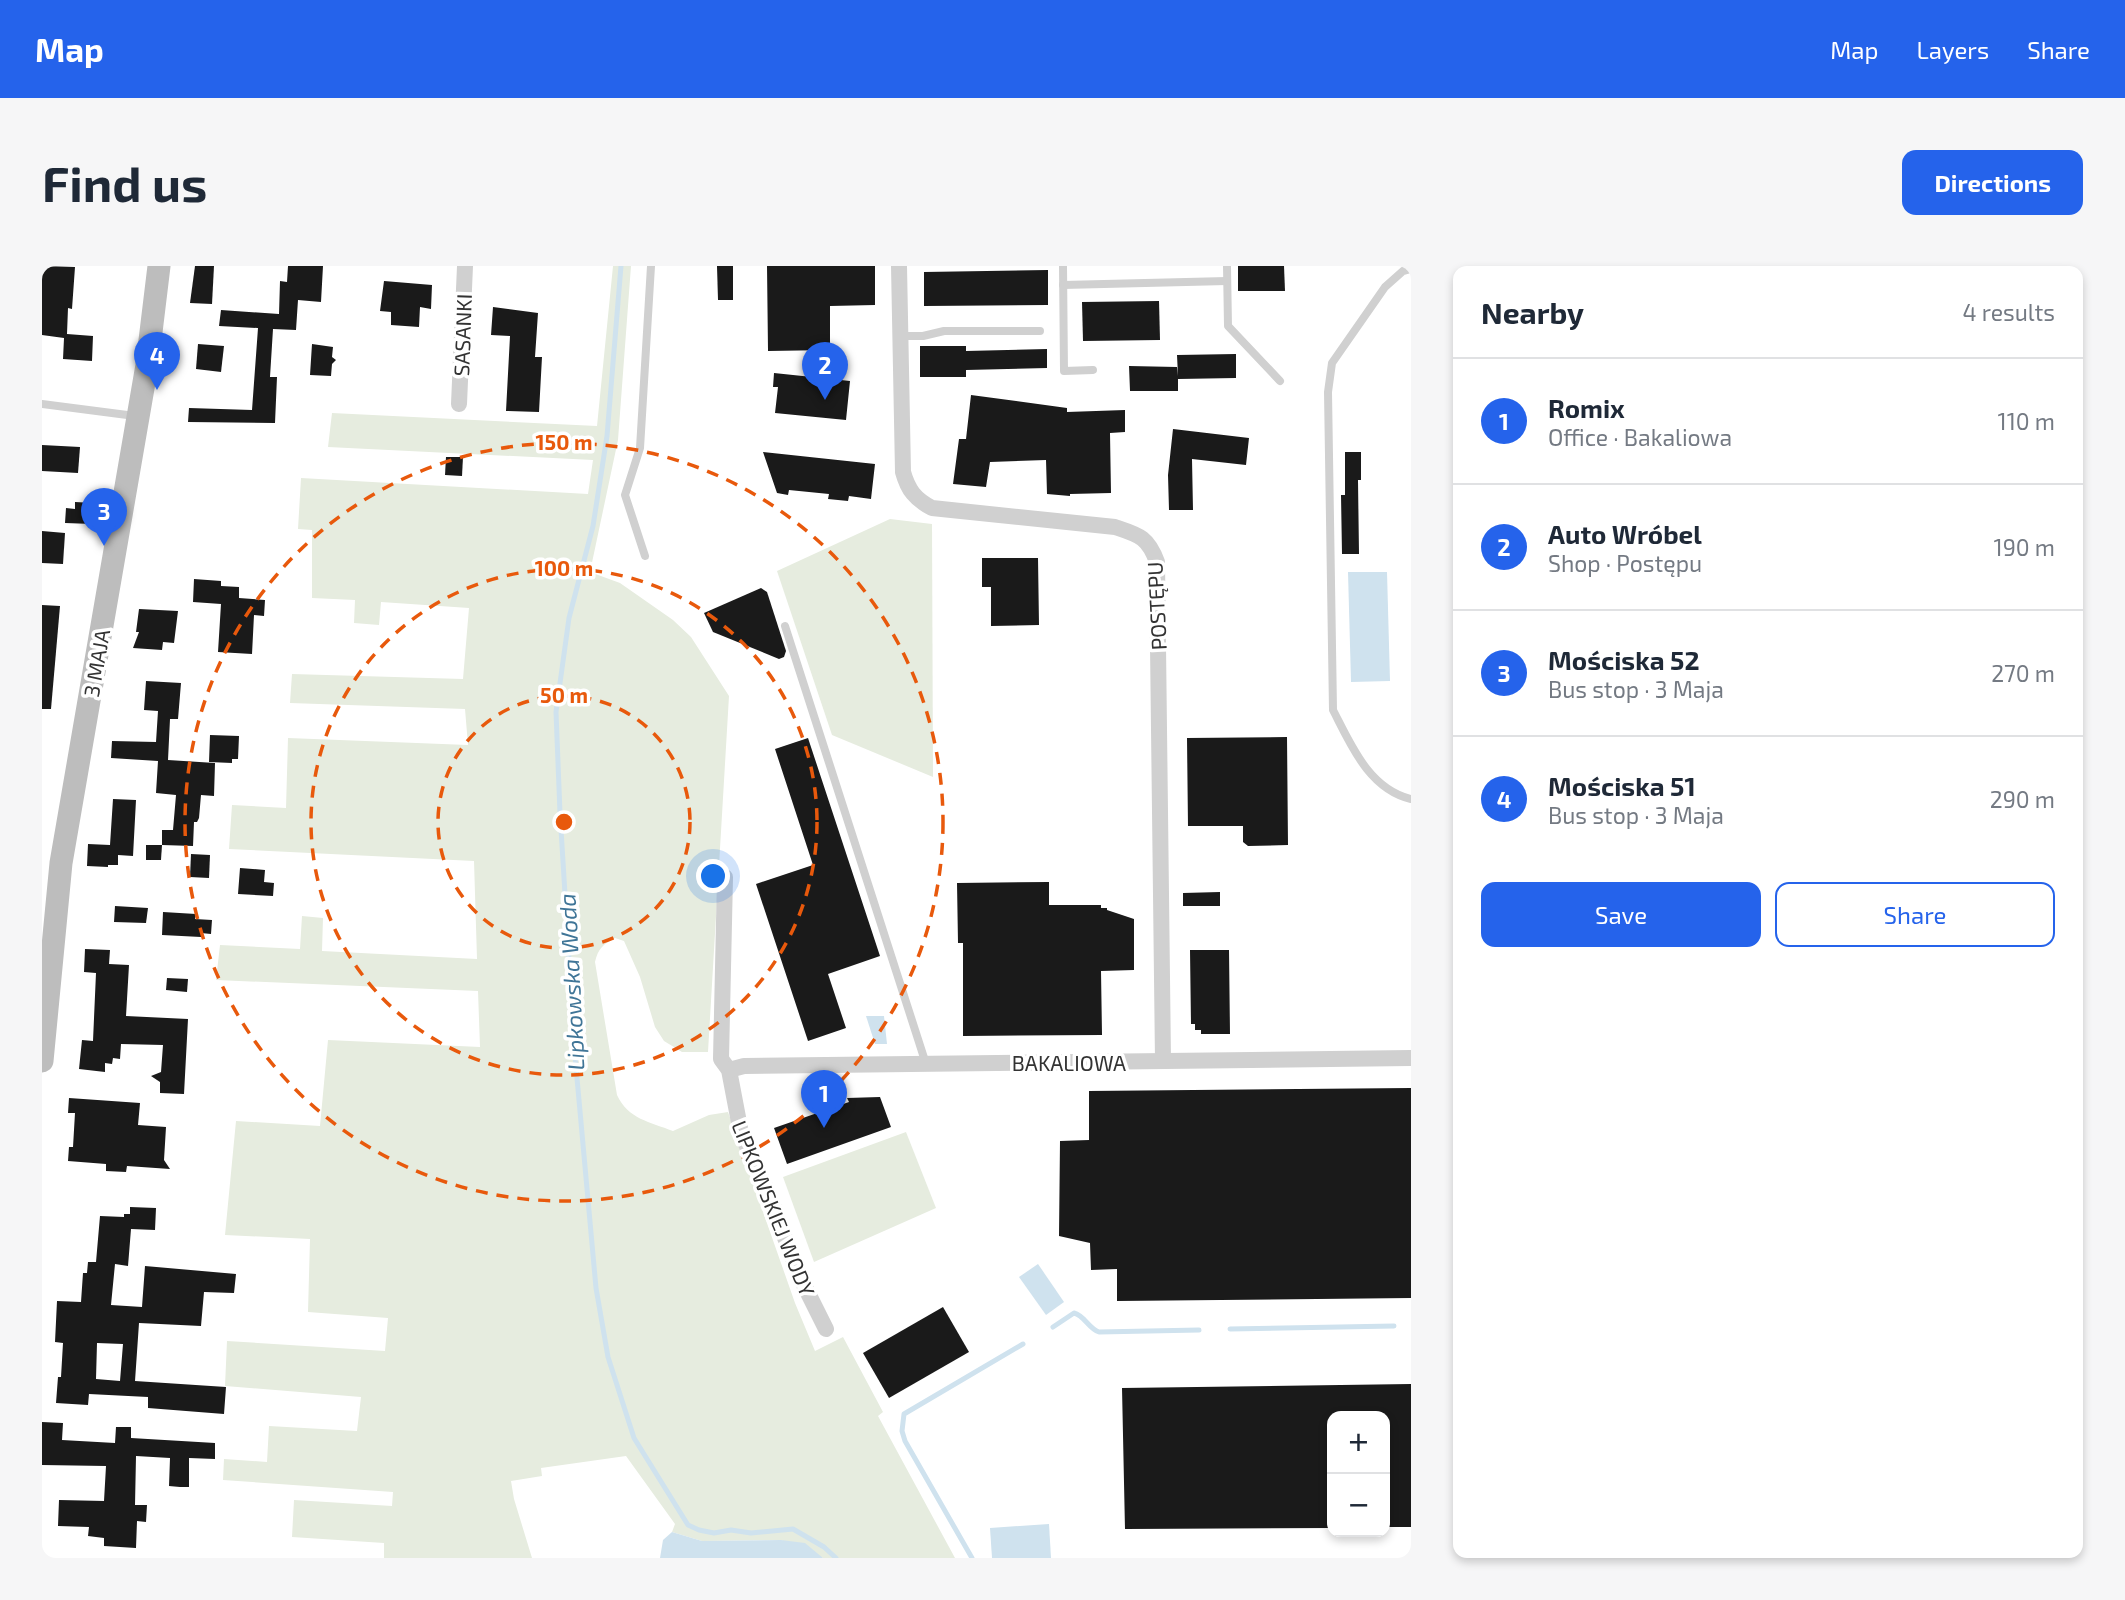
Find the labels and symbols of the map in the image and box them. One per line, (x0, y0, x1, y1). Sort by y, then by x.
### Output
street label: SASANKI (448, 293, 476, 377)
pin: 4 (134, 332, 180, 390)
pin: 2 (802, 342, 848, 400)
text: 150 m (536, 429, 592, 454)
pin: 3 (81, 488, 127, 546)
text: 100 m (535, 555, 593, 580)
street label: POSTĘPU (1141, 561, 1171, 651)
street label: 3 MAJA (78, 627, 114, 699)
text: 50 m (540, 682, 588, 707)
centre of rings (552, 810, 576, 834)
your location (696, 859, 730, 893)
water label: Lipkowska Woda (552, 893, 590, 1071)
street label: BAKALIOWA (1012, 1050, 1126, 1075)
pin: 1 (801, 1070, 847, 1128)
street label: LIPKOWSKIEJ WODY (727, 1117, 821, 1299)

